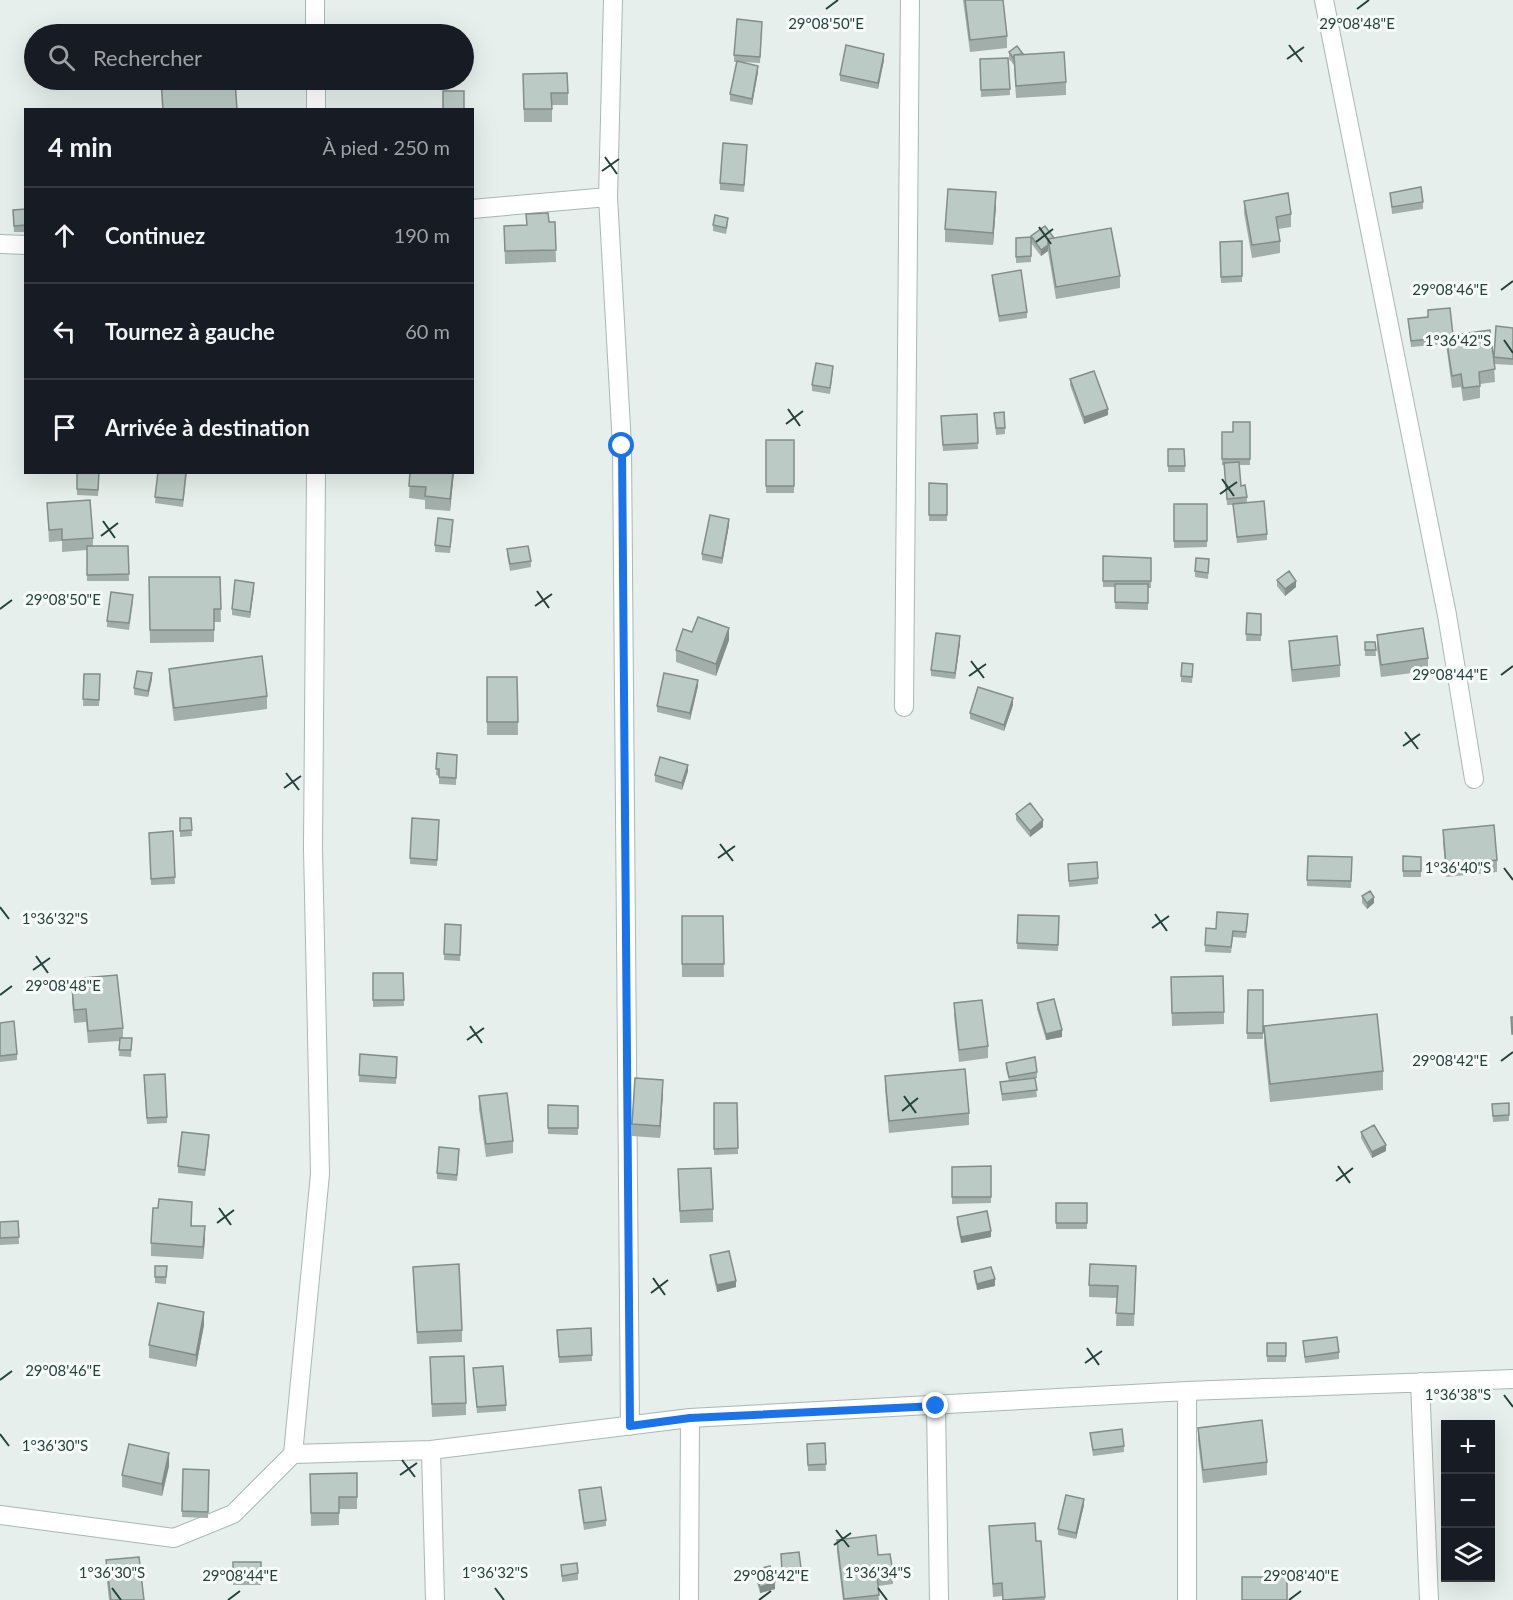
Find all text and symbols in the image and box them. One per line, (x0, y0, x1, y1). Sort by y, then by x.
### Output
text: 29°08'50"E (788, 14, 864, 32)
text: 29°08'48"E (1319, 14, 1395, 32)
search box (24, 24, 474, 90)
icon: search (45, 41, 78, 74)
text: Rechercher (93, 44, 202, 71)
text: 4 min (48, 131, 112, 163)
text: À pied · 250 m (322, 135, 450, 159)
icon: ahead (48, 219, 81, 252)
text: Continuez (105, 222, 205, 249)
text: 190 m (394, 223, 450, 247)
text: 29°08'46"E (1412, 280, 1488, 298)
icon: left (48, 315, 81, 348)
text: Tournez à gauche (105, 318, 275, 345)
text: 60 m (405, 319, 450, 343)
text: 1°36'42"S (1425, 331, 1491, 349)
icon: arrive (48, 411, 81, 444)
text: Arrivée à destination (105, 414, 310, 441)
route start (608, 432, 634, 458)
text: 29°08'50"E (25, 590, 101, 608)
text: 29°08'44"E (1412, 665, 1488, 683)
text: 1°36'40"S (1425, 858, 1491, 876)
text: 1°36'32"S (22, 909, 88, 927)
text: 29°08'48"E (25, 976, 101, 994)
text: 29°08'42"E (1412, 1051, 1488, 1069)
text: 29°08'46"E (25, 1361, 101, 1379)
text: 1°36'38"S (1425, 1385, 1491, 1403)
route end (922, 1392, 948, 1418)
map controls (1441, 1420, 1495, 1582)
button: + (1441, 1420, 1495, 1474)
text: 1°36'30"S (22, 1436, 88, 1454)
button: − (1441, 1474, 1495, 1528)
button: layers (1441, 1528, 1495, 1582)
text: 1°36'30"S (79, 1563, 145, 1581)
text: 1°36'32"S (462, 1563, 528, 1581)
text: 1°36'34"S (845, 1563, 911, 1581)
text: 29°08'44"E (202, 1566, 278, 1584)
text: 29°08'42"E (733, 1566, 809, 1584)
text: 29°08'40"E (1263, 1566, 1339, 1584)

